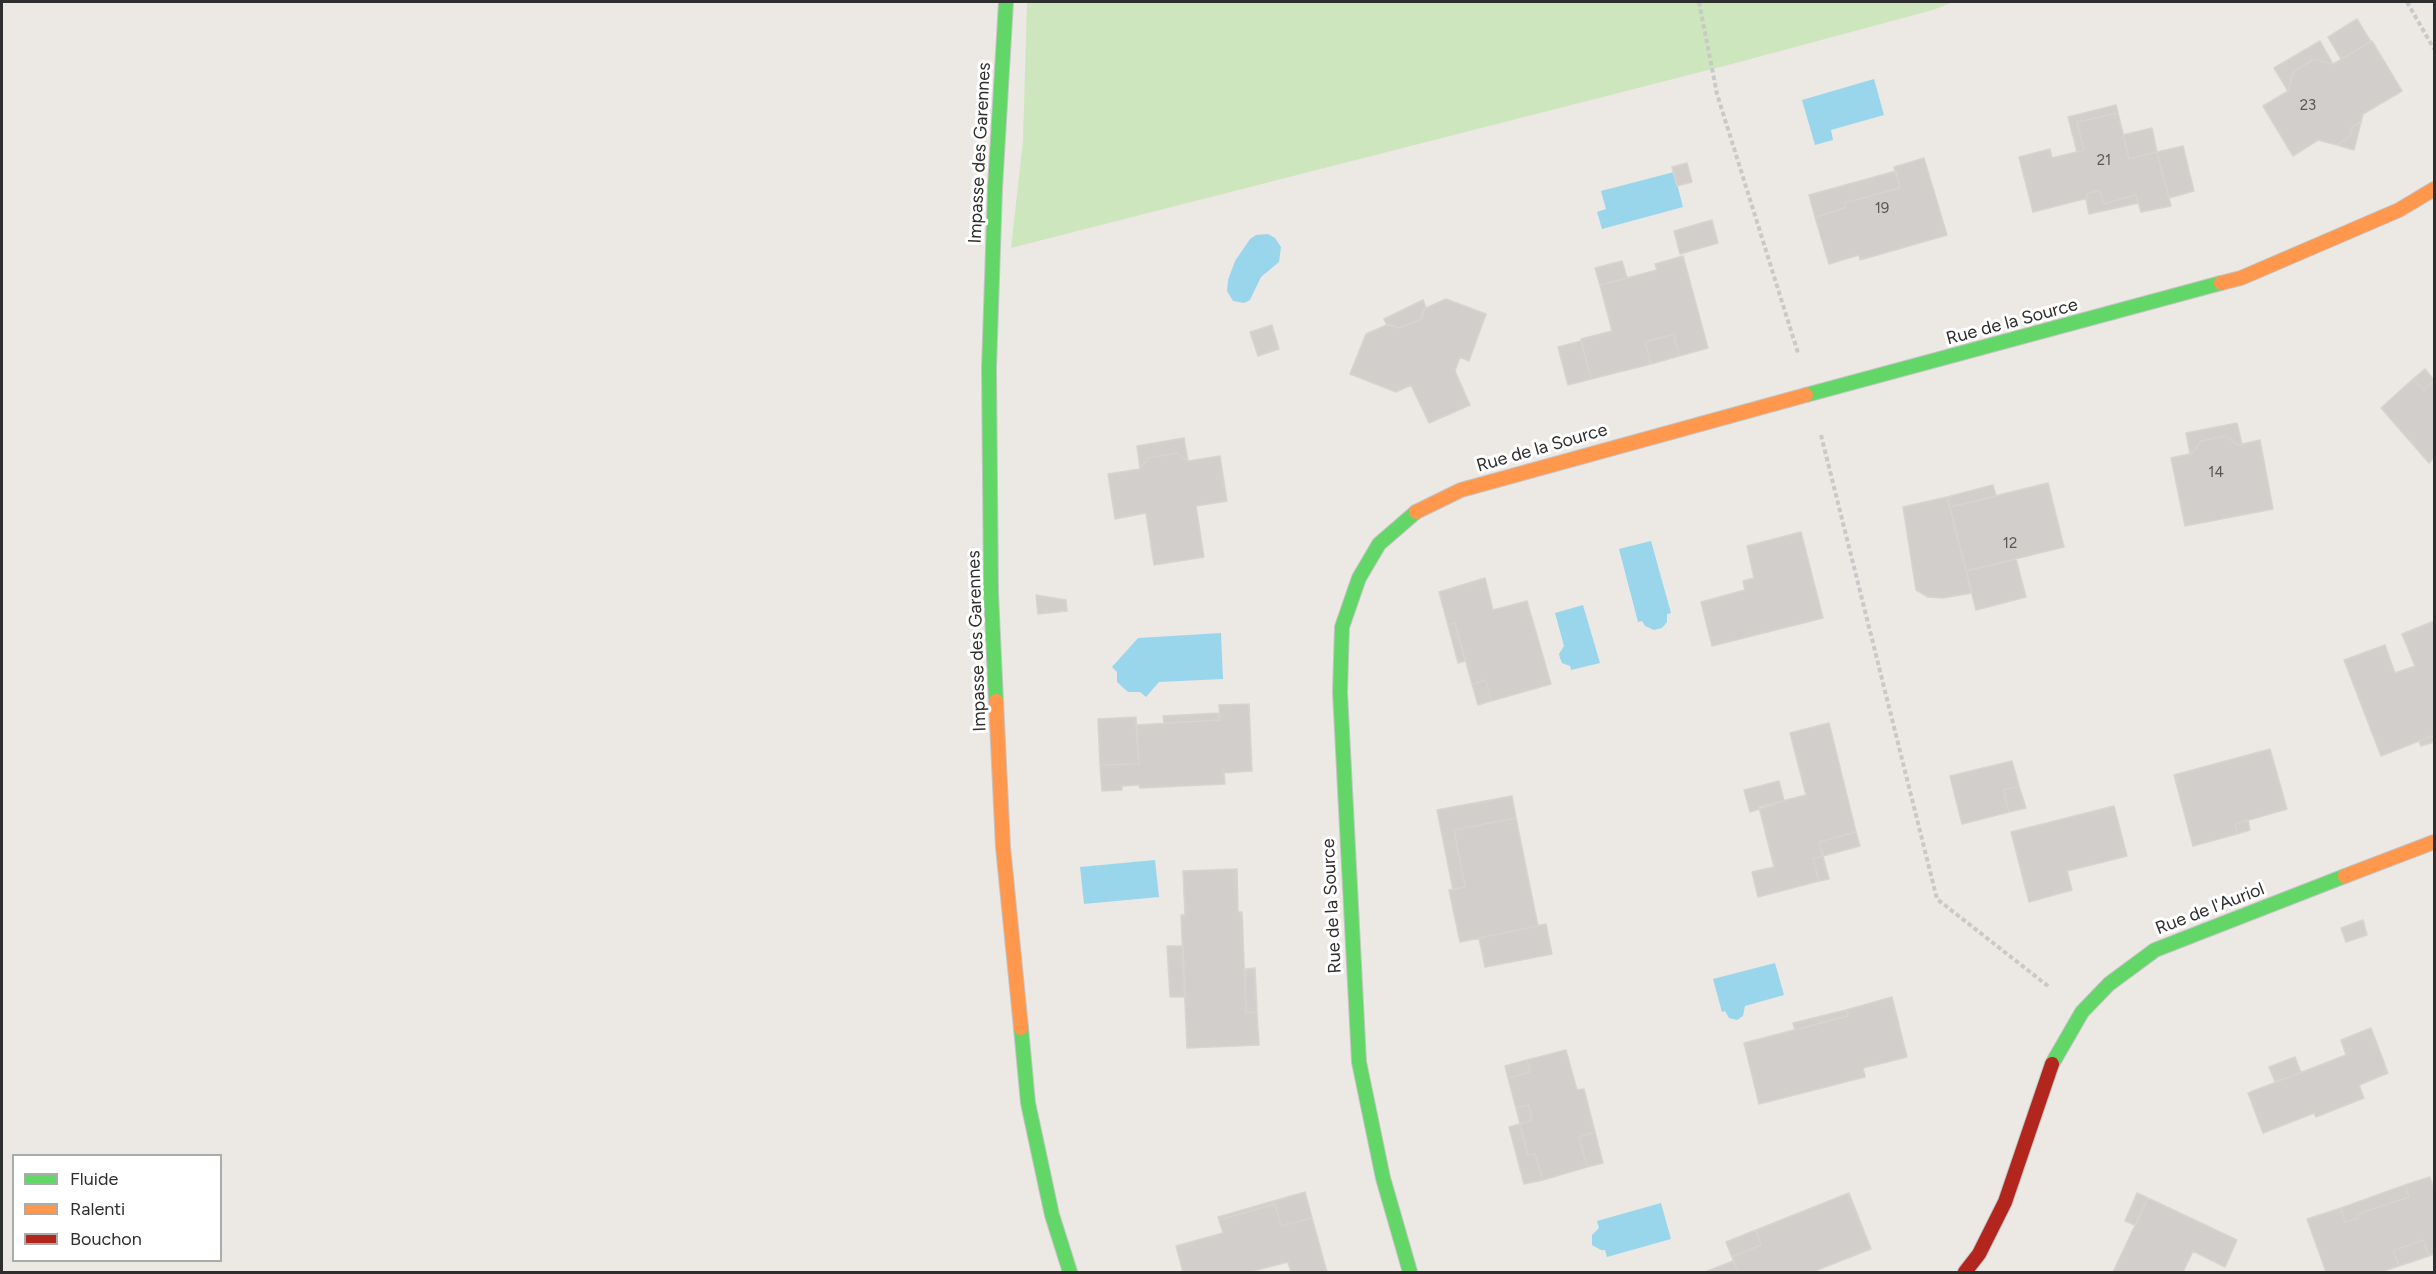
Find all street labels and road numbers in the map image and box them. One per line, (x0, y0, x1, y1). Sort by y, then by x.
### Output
street label: Impasse des Garennes (964, 62, 996, 244)
street label: Rue de la Source (1944, 294, 2080, 350)
street label: Rue de la Source (1474, 419, 1610, 477)
street label: Impasse des Garennes (963, 550, 991, 732)
street label: Rue de la Source (1318, 838, 1346, 974)
street label: Rue de l'Auriol (2153, 878, 2267, 940)

